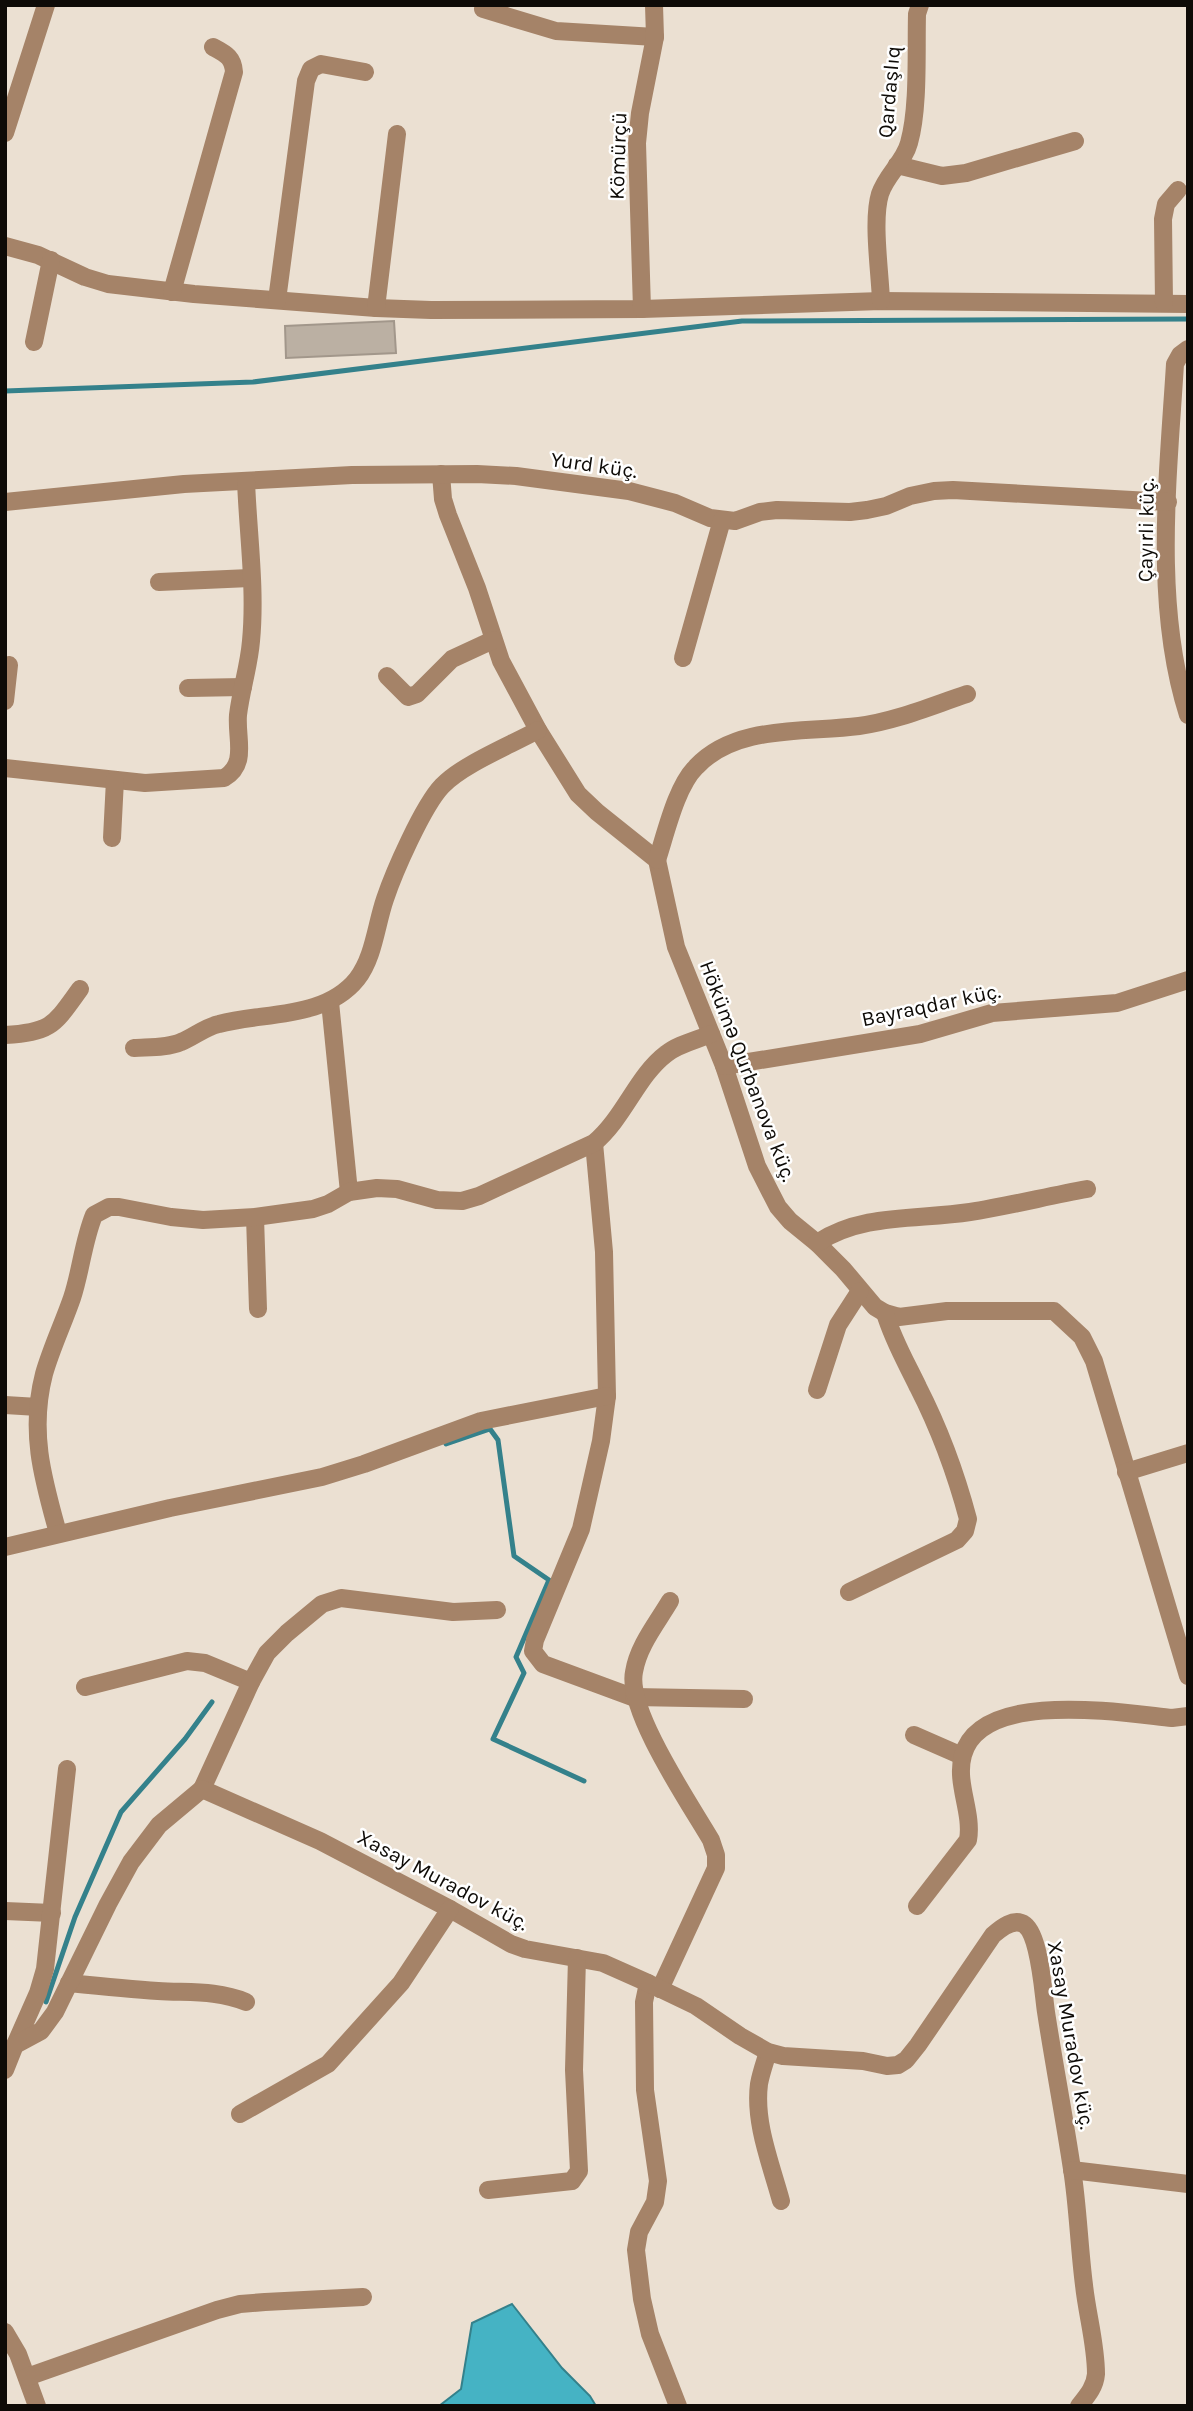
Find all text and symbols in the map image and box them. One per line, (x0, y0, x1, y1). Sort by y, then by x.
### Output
street label: Qardaşlıq (873, 45, 905, 139)
street label: Kömürçü (604, 112, 632, 200)
street label: Yurd küç. (549, 447, 639, 483)
street label: Çayırli küç. (1133, 477, 1159, 582)
street label: Hökümə Qurbanova küç. (695, 957, 801, 1185)
street label: Bayraqdar küç. (859, 978, 1003, 1031)
street label: Xasay Muradov küç. (353, 1825, 533, 1935)
street label: Xasay Muradov küç. (1043, 1939, 1099, 2131)

